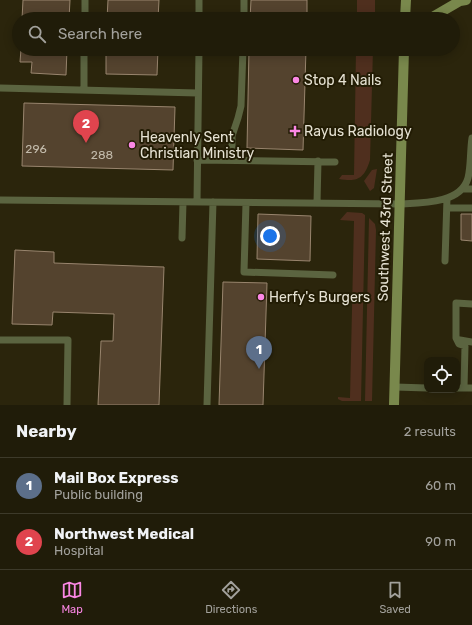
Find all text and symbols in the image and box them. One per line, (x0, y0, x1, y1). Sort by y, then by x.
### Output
search box (12, 12, 460, 56)
icon: search (26, 23, 48, 45)
text: Search here (58, 25, 142, 43)
place label: Stop 4 Nails (304, 72, 382, 89)
marker: Stop 4 Nails (291, 75, 301, 85)
pin: 2 (73, 110, 99, 143)
place label: Rayus Radiology (304, 123, 412, 140)
marker: Rayus Radiology (289, 125, 301, 137)
place label: Heavenly Sent Christian Ministry (140, 129, 254, 162)
marker: Heavenly Sent Christian Ministry (127, 140, 137, 150)
house number: 296 (25, 142, 47, 156)
house number: 288 (91, 148, 113, 162)
street label: Southwest 43rd Street (374, 152, 397, 302)
your location (260, 226, 280, 246)
place label: Herfy's Burgers (269, 289, 370, 306)
marker: Herfy's Burgers (256, 292, 266, 302)
pin: 1 (246, 336, 272, 369)
map controls (424, 357, 460, 393)
button: locate (424, 357, 460, 393)
text: Nearby (16, 421, 77, 441)
text: 2 results (404, 424, 456, 439)
text: Mail Box Express (54, 469, 179, 487)
text: 1 (26, 478, 32, 493)
text: 60 m (425, 478, 456, 493)
text: Public building (54, 487, 143, 502)
text: Northwest Medical (54, 525, 194, 543)
text: 2 (25, 534, 33, 549)
text: 90 m (425, 534, 456, 549)
text: Hospital (54, 543, 104, 558)
tab: Map (61, 579, 83, 616)
tab: Directions (205, 579, 257, 616)
tab: Saved (380, 579, 411, 616)

